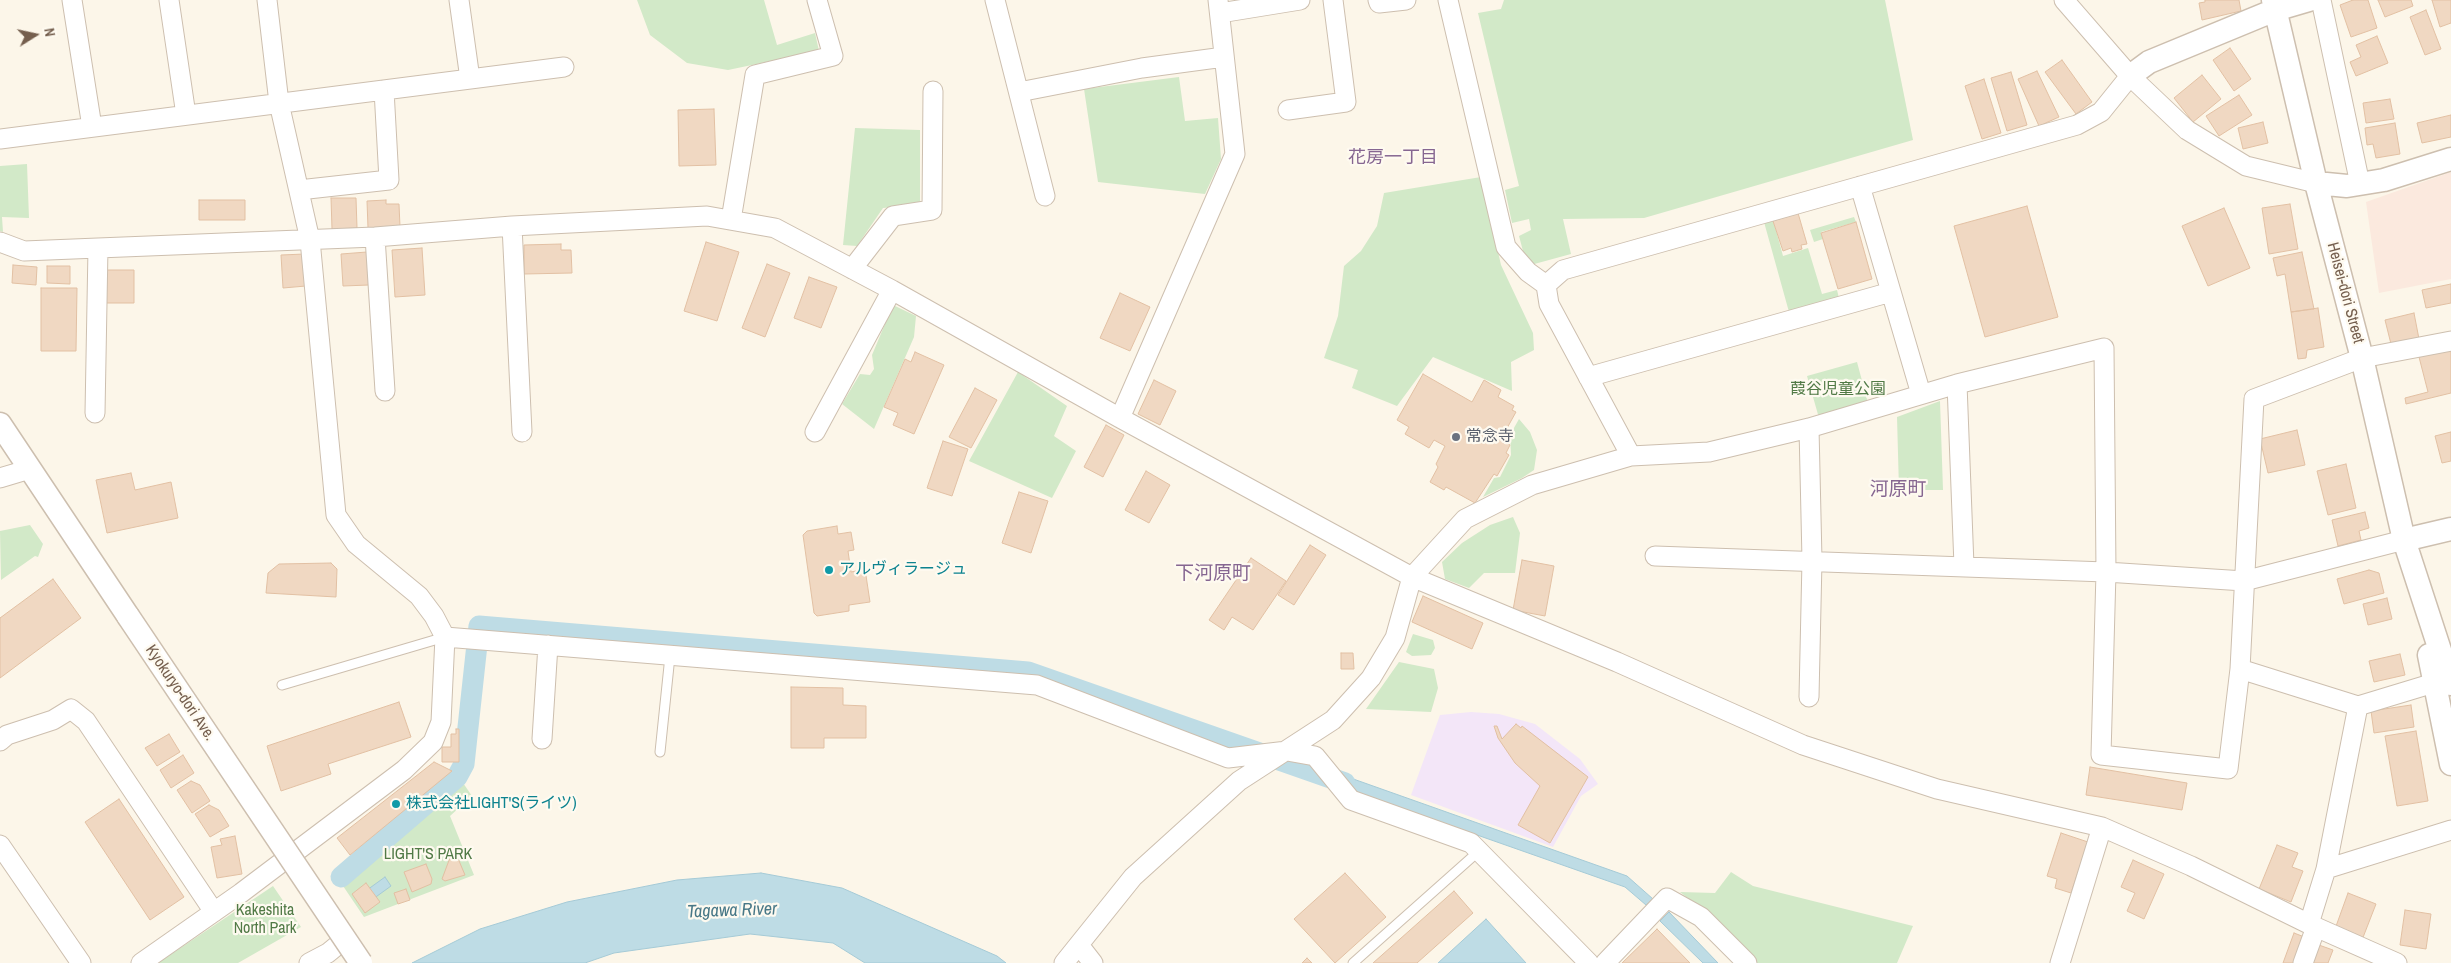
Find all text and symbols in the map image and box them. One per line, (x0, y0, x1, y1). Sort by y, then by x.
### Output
north arrow (10, 10, 60, 60)
text: N (40, 27, 59, 38)
district label: 花房一丁目 (1348, 147, 1438, 169)
street label: Heisei-dori Street (2322, 241, 2368, 345)
park label: 葭谷児童公園 (1790, 380, 1886, 400)
place label: 常念寺 (1466, 427, 1514, 447)
marker: 常念寺 (1450, 431, 1462, 443)
district label: 河原町 (1870, 479, 1926, 501)
place label: アルヴィラージュ (839, 560, 967, 580)
district label: 下河原町 (1175, 563, 1251, 585)
marker: アルヴィラージュ (823, 564, 835, 576)
street label: Kyokuryo-dori Ave. (141, 641, 219, 745)
place label: 株式会社LIGHT'S(ライツ) (406, 794, 577, 814)
marker: 株式会社LIGHT'S(ライツ) (390, 798, 402, 810)
park label: LIGHT'S PARK (384, 845, 472, 865)
water label: Tagawa River (687, 899, 777, 923)
park label: Kakeshita North Park (234, 901, 296, 939)

